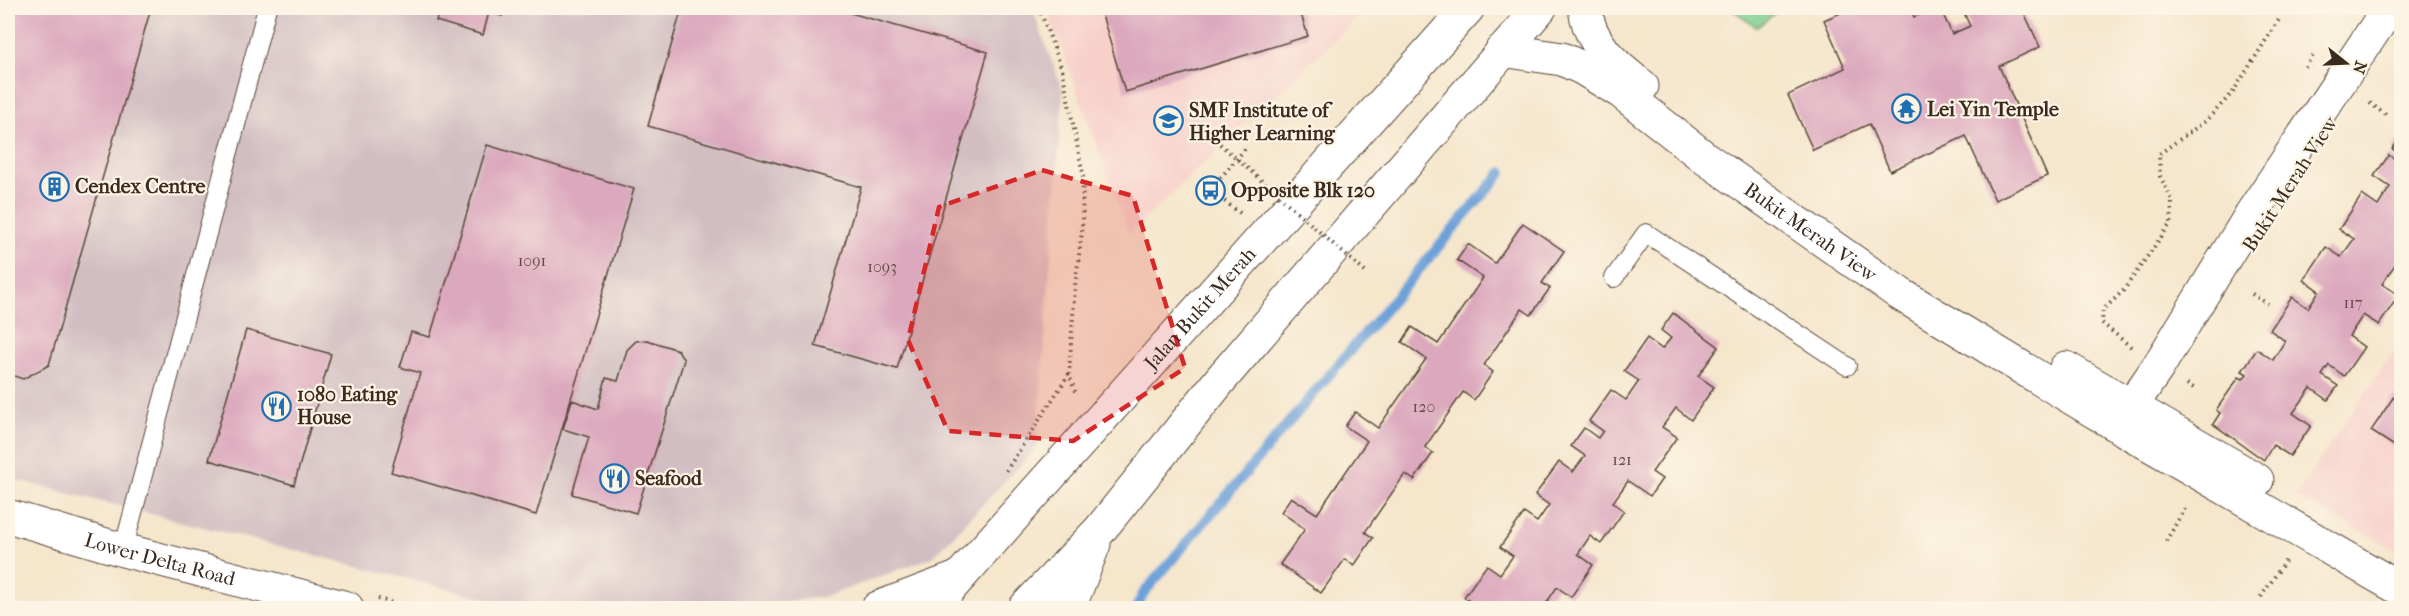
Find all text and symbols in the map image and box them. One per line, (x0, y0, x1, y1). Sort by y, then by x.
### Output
north arrow (2316, 33, 2376, 93)
text: N (2349, 59, 2371, 77)
temple icon: Lei Yin Temple (1890, 93, 1922, 125)
place label: Lei Yin Temple (1927, 98, 2059, 121)
place label: SMF Institute of Higher Learning (1189, 99, 1336, 145)
school or university icon: SMF Institute of Higher Learning (1152, 105, 1184, 137)
street label: Bukit Merah View (2238, 111, 2343, 256)
building icon: Cendex Centre (38, 170, 70, 202)
bus stop icon: Opposite Blk 120 (1194, 174, 1226, 206)
place label: Cendex Centre (75, 175, 206, 198)
street label: Bukit Merah View (1740, 177, 1882, 286)
place label: Opposite Blk 120 (1231, 179, 1375, 202)
street label: Jalan Bukit Merah (1138, 242, 1261, 375)
house number: 1091 (518, 251, 546, 270)
house number: 1093 (867, 257, 897, 276)
house number: 117 (2343, 293, 2363, 312)
place label: 1080 Eating House (297, 383, 399, 429)
restaurant icon: 1080 Eating House (260, 390, 292, 422)
house number: 120 (1413, 397, 1435, 416)
house number: 121 (1612, 450, 1632, 469)
restaurant icon: Seafood (598, 462, 630, 494)
place label: Seafood (635, 467, 703, 490)
street label: Lower Delta Road (82, 528, 239, 590)

